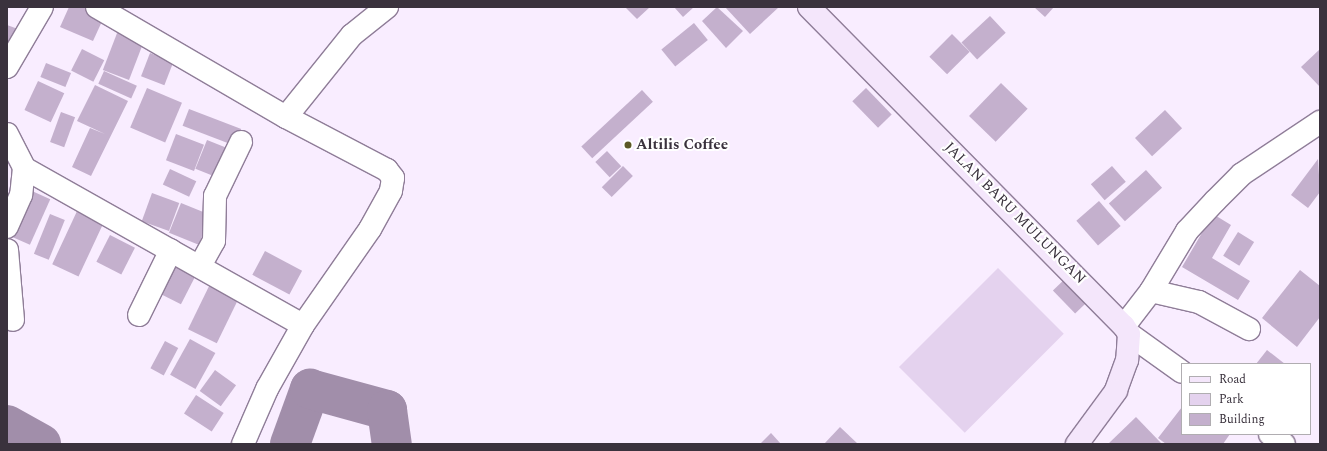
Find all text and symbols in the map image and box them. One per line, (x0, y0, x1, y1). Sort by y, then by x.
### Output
place label: Altilis Coffee (636, 136, 728, 154)
street label: JALAN BARU MULUNGAN (940, 138, 1090, 288)
marker: Altilis Coffee (623, 140, 633, 150)
legend (1181, 363, 1311, 435)
text: Road (1219, 370, 1246, 389)
text: Park (1219, 390, 1244, 409)
text: Building (1219, 410, 1265, 429)

